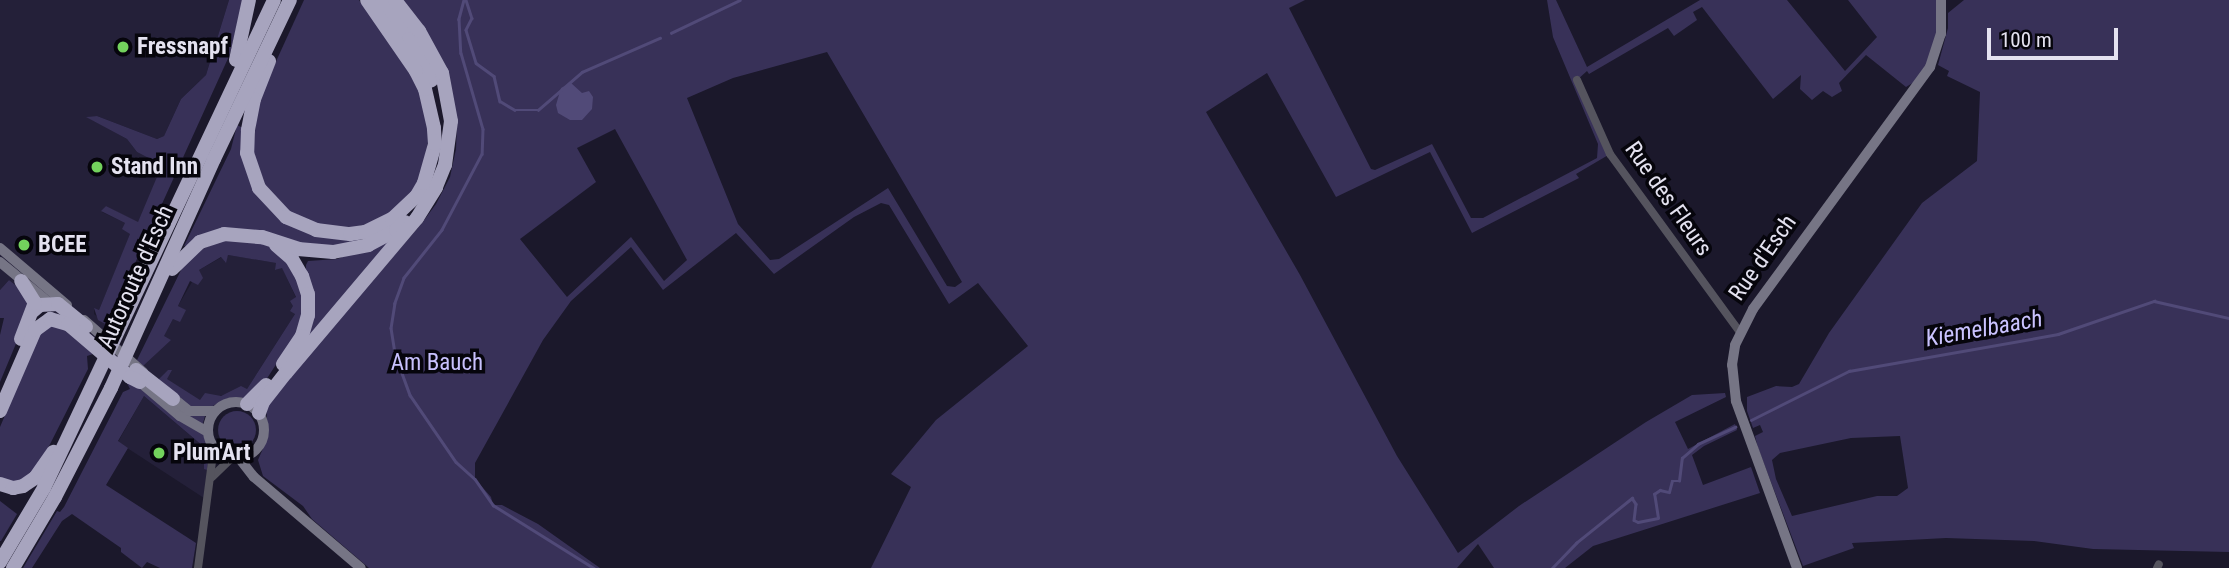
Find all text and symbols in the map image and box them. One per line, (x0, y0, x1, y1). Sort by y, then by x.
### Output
scale bar (1991, 14, 2122, 58)
text: 100 m (2000, 28, 2052, 52)
place label: Fressnapf (137, 33, 228, 61)
marker: Fressnapf (115, 39, 131, 55)
street label: Rue des Fleurs (1619, 137, 1717, 261)
place label: Stand Inn (111, 153, 198, 181)
marker: Stand Inn (89, 159, 105, 175)
street label: Autoroute d'Esch (92, 201, 180, 353)
street label: Rue d'Esch (1723, 210, 1803, 306)
place label: BCEE (38, 231, 87, 259)
marker: BCEE (16, 237, 32, 253)
water label: Kiemelbaach (1923, 305, 2045, 353)
park label: Am Bauch (391, 349, 483, 377)
place label: Plum'Art (173, 439, 251, 467)
marker: Plum'Art (151, 445, 167, 461)

